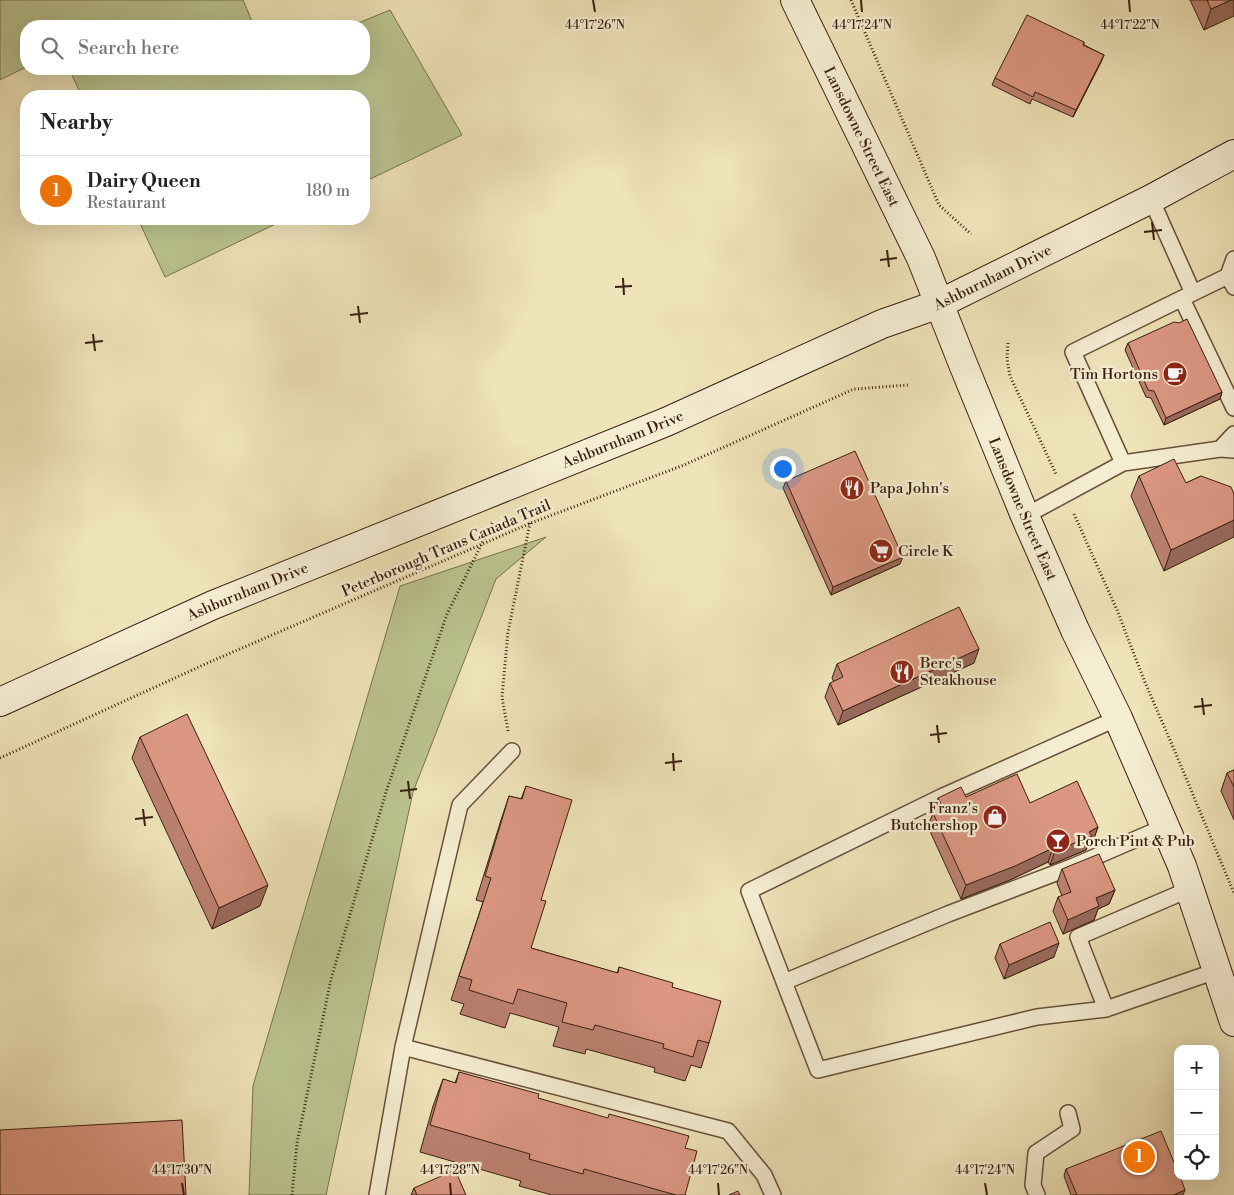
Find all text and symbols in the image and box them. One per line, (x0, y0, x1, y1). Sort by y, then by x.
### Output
text: 44°17'26"N (565, 18, 625, 33)
text: 44°17'24"N (832, 18, 892, 33)
text: 44°17'22"N (1100, 18, 1160, 33)
search box (20, 20, 370, 75)
icon: search (38, 34, 66, 62)
text: Search here (78, 36, 179, 60)
street label: Lansdowne Street East (819, 64, 904, 211)
text: Nearby (40, 110, 113, 136)
text: Dairy Queen (87, 169, 201, 193)
text: 1 (52, 181, 60, 201)
text: 180 m (306, 181, 350, 201)
text: Restaurant (87, 193, 166, 213)
street label: Ashburnham Drive (930, 241, 1055, 316)
cafe icon: Tim Hortons (1162, 361, 1188, 387)
place label: Tim Hortons (1070, 365, 1158, 384)
street label: Ashburnham Drive (558, 406, 687, 473)
street label: Lansdowne Street East (984, 435, 1061, 584)
your location (770, 456, 796, 482)
restaurant icon: Papa John's (839, 475, 865, 501)
place label: Papa John's (870, 479, 949, 498)
street label: Peterborough Trans Canada Trail (339, 495, 554, 601)
supermarket icon: Circle K (868, 538, 894, 564)
place label: Circle K (898, 542, 954, 561)
street label: Ashburnham Drive (183, 559, 311, 626)
place label: Berc's Steakhouse (919, 654, 997, 690)
restaurant icon: Berc's Steakhouse (889, 659, 915, 685)
place label: Franz's Butchershop (890, 799, 978, 835)
shop icon: Franz's Butchershop (982, 804, 1008, 830)
bar icon: Porch Pint & Pub (1045, 828, 1071, 854)
place label: Porch Pint & Pub (1076, 832, 1195, 851)
map controls (1174, 1045, 1219, 1180)
button: + (1174, 1045, 1219, 1090)
button: − (1174, 1090, 1219, 1135)
button: locate (1174, 1135, 1219, 1180)
pin: 1 (1123, 1138, 1155, 1176)
text: 44°17'30"N (152, 1163, 212, 1178)
text: 44°17'28"N (420, 1163, 480, 1178)
text: 44°17'26"N (688, 1163, 748, 1178)
text: 44°17'24"N (955, 1163, 1015, 1178)

